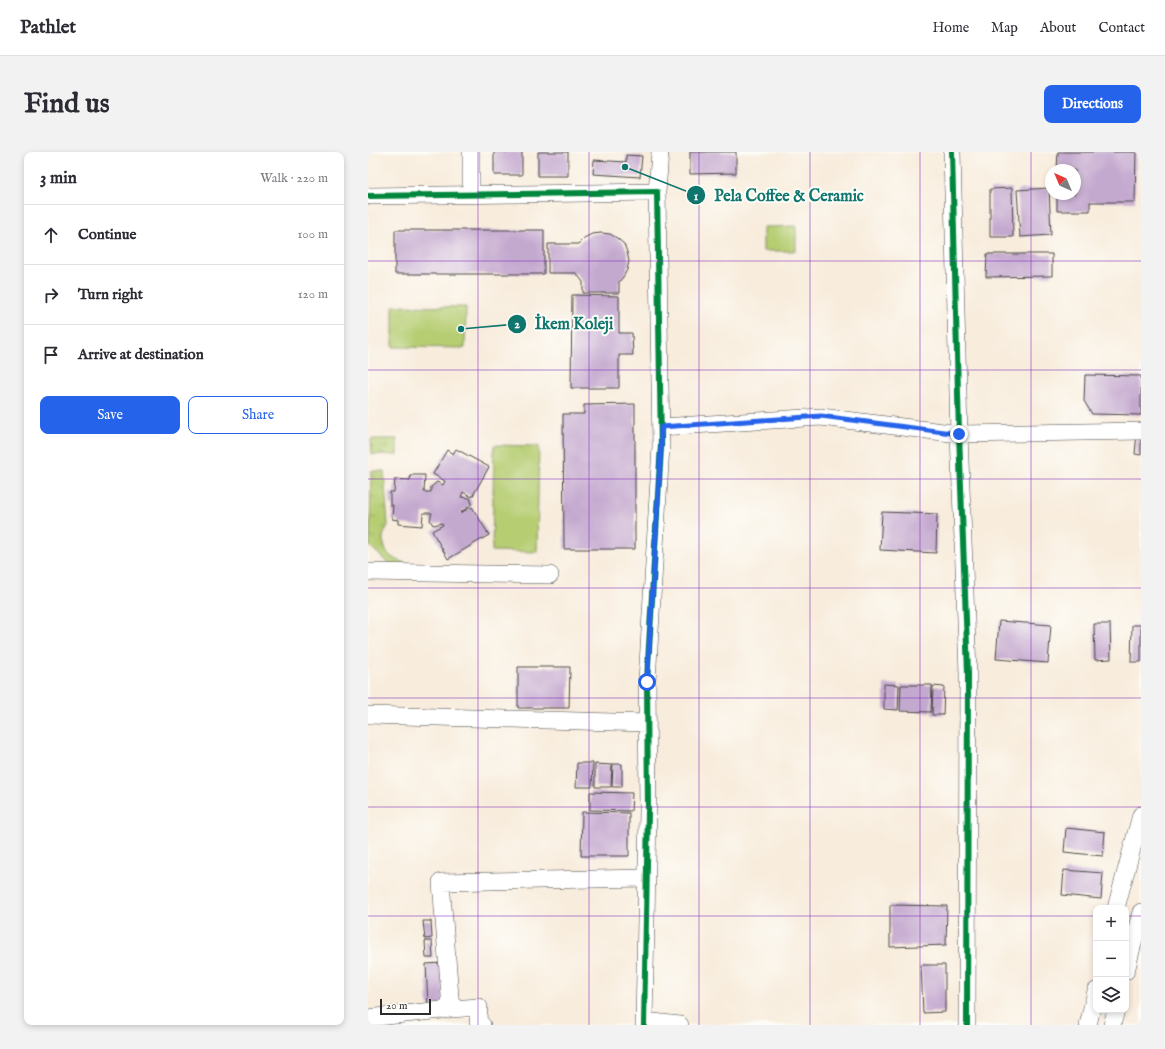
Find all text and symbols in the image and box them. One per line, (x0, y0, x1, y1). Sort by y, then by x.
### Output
text: Pathlet (20, 16, 76, 40)
text: Home (933, 19, 969, 37)
text: Map (991, 19, 1018, 37)
text: About (1040, 19, 1076, 37)
text: Contact (1098, 19, 1145, 37)
button: Directions (1044, 85, 1141, 123)
text: Find us (24, 87, 110, 122)
north arrow (1045, 164, 1081, 200)
text: 3 min (40, 168, 77, 189)
text: Walk · 220 m (260, 170, 328, 187)
callout: Pela Coffee & Ceramic (686, 181, 871, 209)
text: Pela Coffee & Ceramic (714, 187, 864, 207)
text: 1 (694, 189, 699, 204)
icon: ahead (40, 224, 62, 246)
text: Continue (78, 225, 136, 244)
text: 100 m (298, 226, 328, 243)
icon: right (40, 284, 62, 306)
text: Turn right (78, 285, 143, 304)
text: 120 m (298, 286, 328, 303)
callout: İkem Koleji (507, 310, 621, 338)
text: İkem Koleji (535, 313, 614, 335)
text: 2 (514, 317, 520, 332)
icon: arrive (40, 344, 62, 366)
text: Arrive at destination (78, 345, 204, 364)
button: Save (40, 396, 180, 434)
button: Share (188, 396, 328, 434)
route end (950, 425, 968, 443)
route start (638, 673, 656, 691)
map controls (1093, 905, 1129, 1013)
button: + (1093, 905, 1129, 941)
button: − (1093, 941, 1129, 977)
button: layers (1093, 977, 1129, 1013)
scale bar (380, 997, 431, 1016)
text: 20 m (386, 999, 407, 1013)

